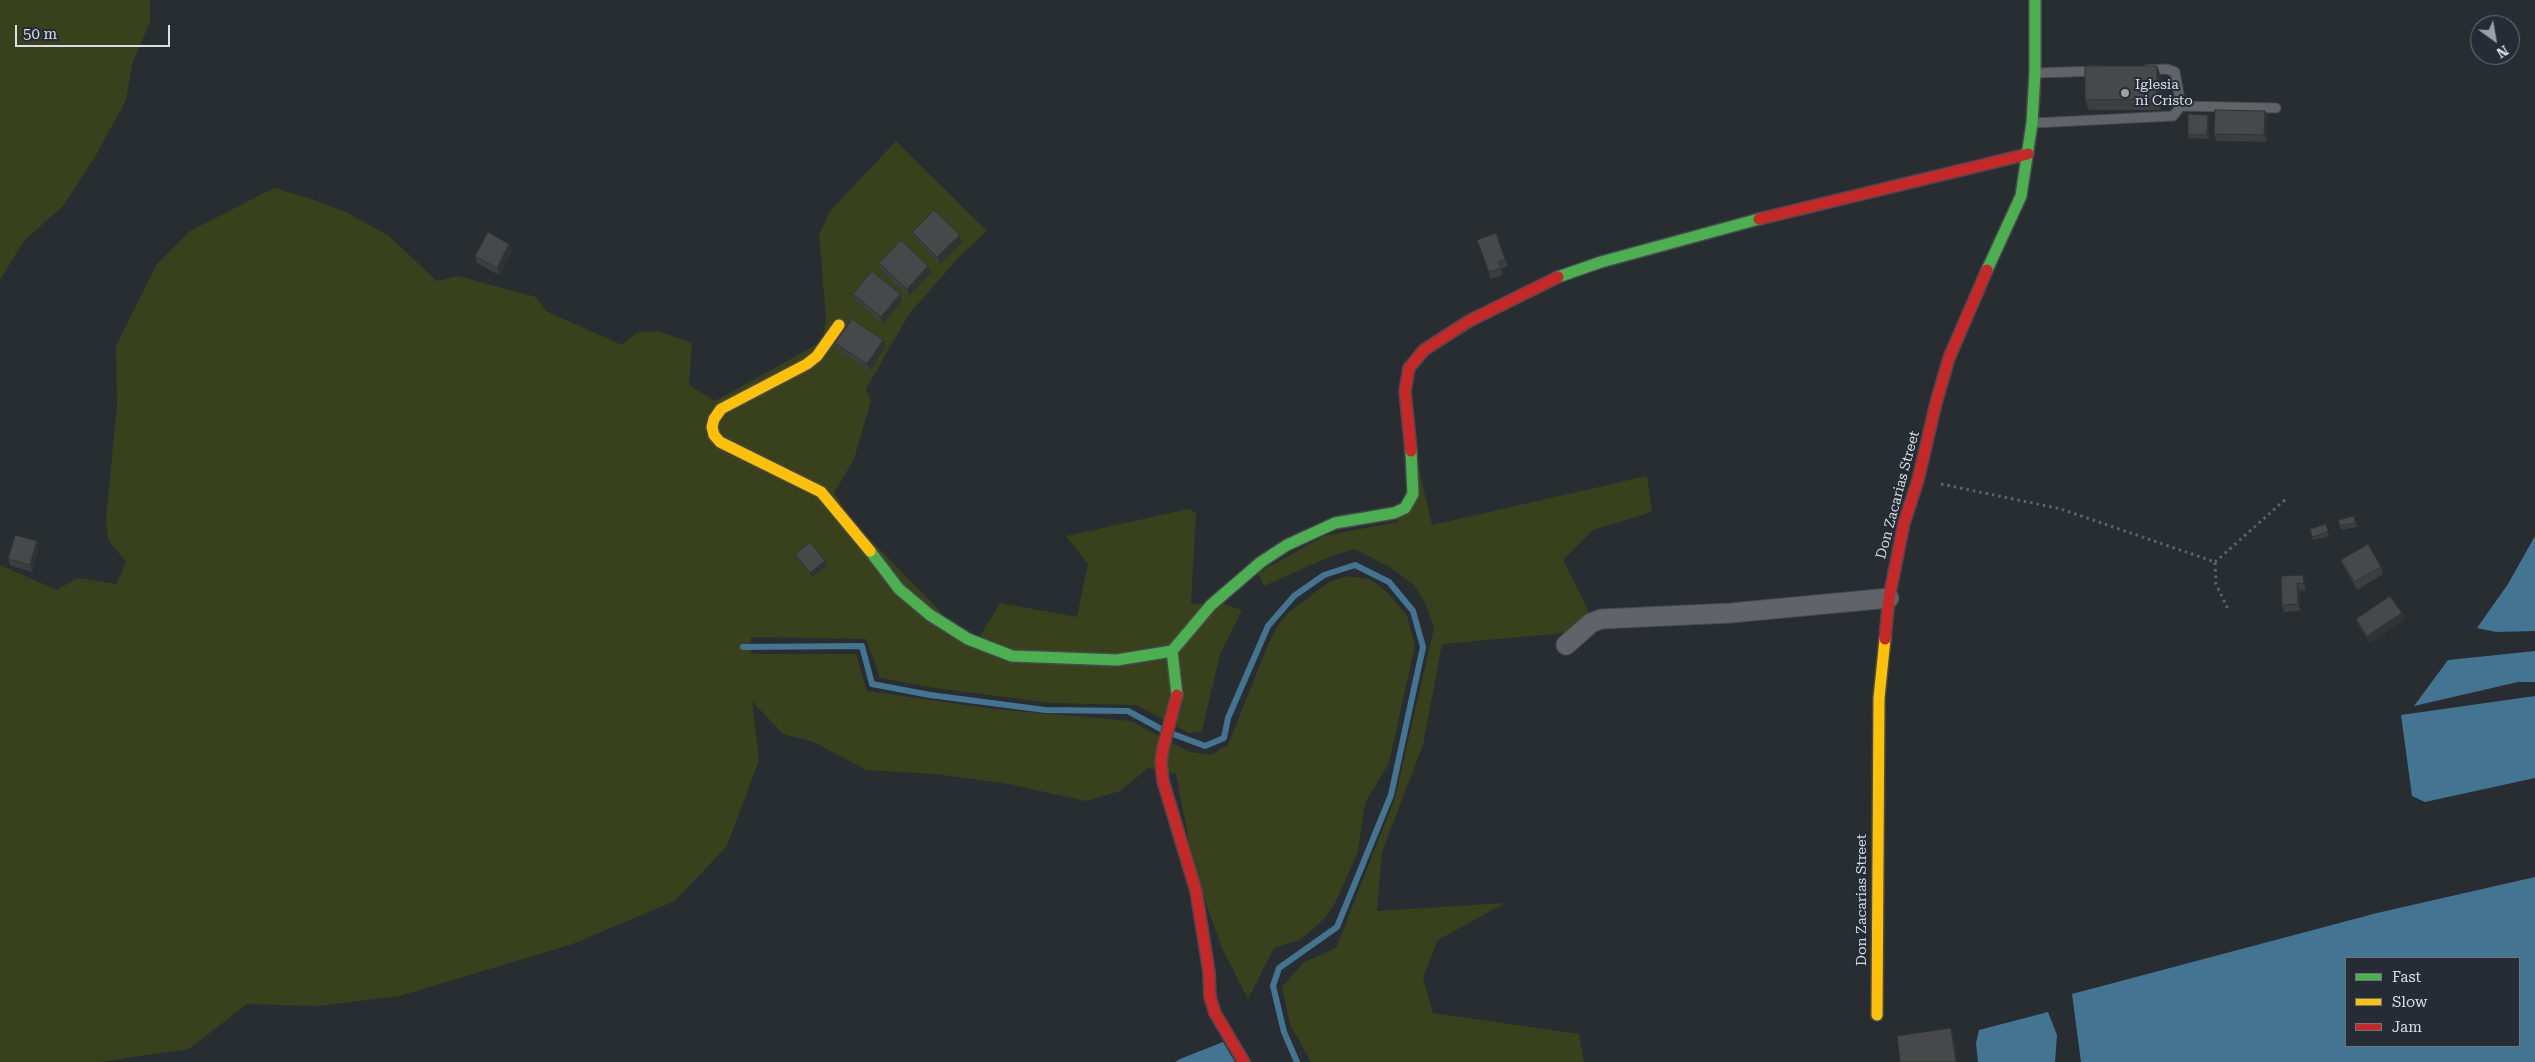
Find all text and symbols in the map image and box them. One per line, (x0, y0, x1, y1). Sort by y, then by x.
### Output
scale bar (18, 15, 172, 47)
north arrow (2470, 15, 2520, 65)
text: 50 m (23, 25, 57, 43)
text: N (2494, 42, 2511, 62)
place label: Iglesia ni Cristo (2135, 77, 2193, 110)
marker: Iglesia ni Cristo (2119, 87, 2131, 99)
street label: Don Zacarias Street (1873, 429, 1923, 561)
street label: Don Zacarias Street (1854, 834, 1870, 966)
legend (2345, 957, 2520, 1047)
text: Fast (2392, 968, 2421, 986)
text: Slow (2392, 993, 2427, 1011)
text: Jam (2392, 1018, 2422, 1036)

